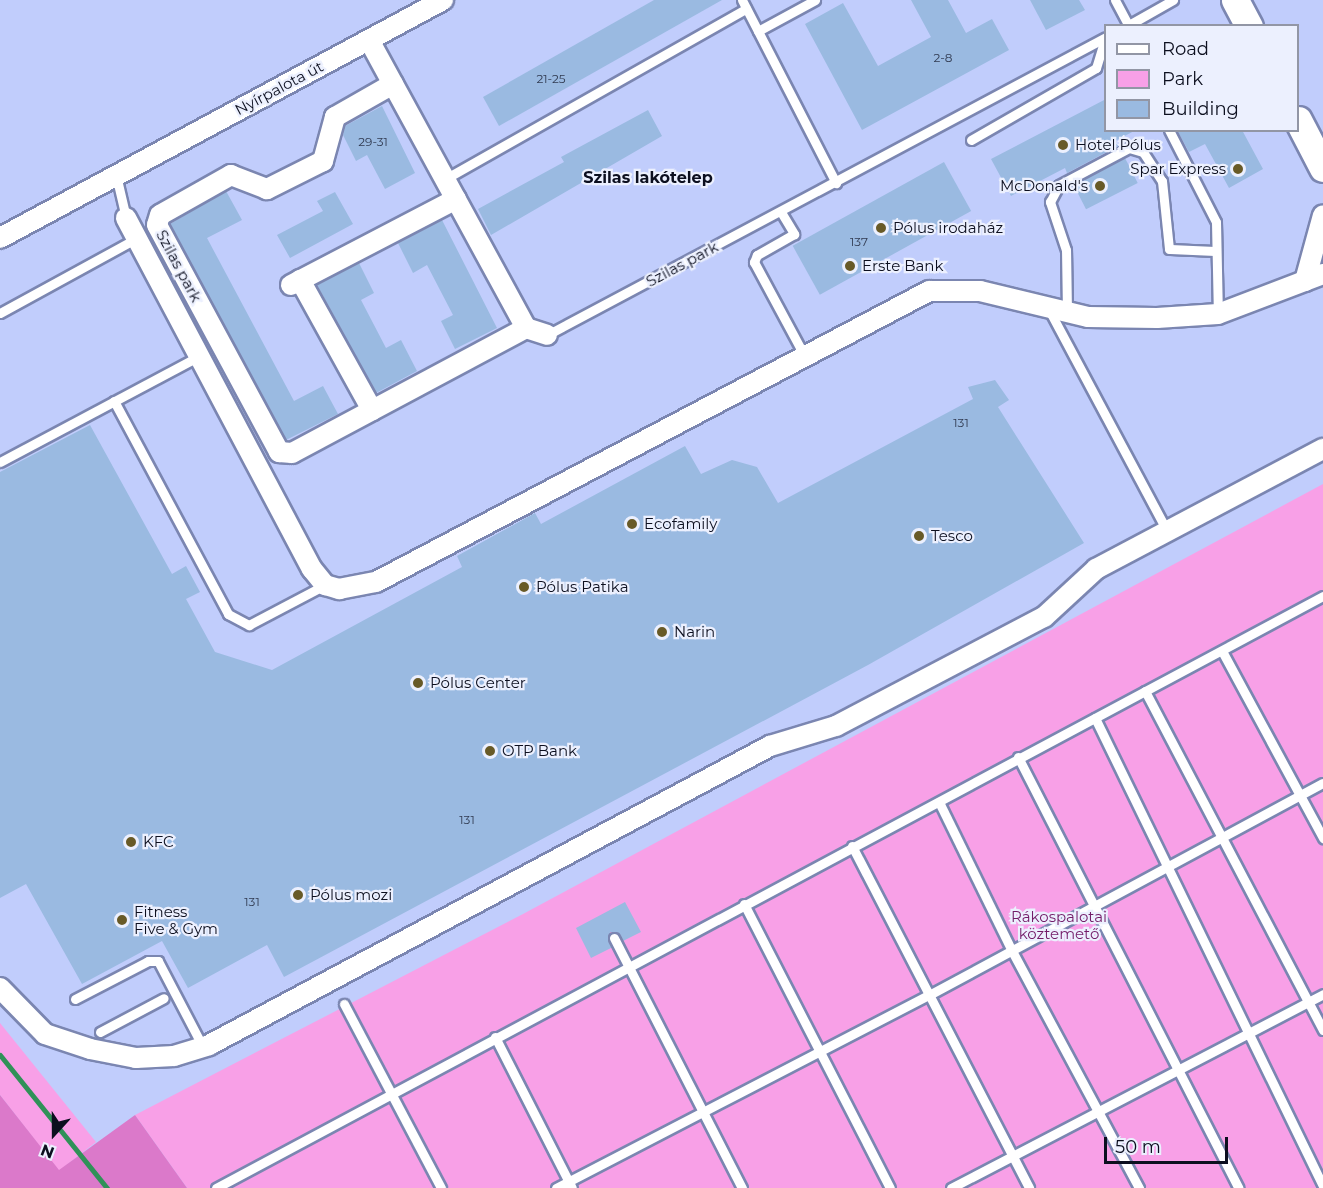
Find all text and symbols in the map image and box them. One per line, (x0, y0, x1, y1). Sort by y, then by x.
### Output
legend (1104, 24, 1299, 132)
text: Road (1162, 38, 1209, 60)
house number: 2-8 (934, 51, 952, 65)
street label: Nyírpalota út (232, 57, 326, 119)
text: Park (1162, 68, 1203, 90)
house number: 21-25 (536, 72, 566, 86)
text: Building (1162, 98, 1239, 120)
house number: 29-31 (358, 135, 388, 149)
place label: Hotel Pólus (1075, 136, 1161, 154)
marker: Hotel Pólus (1056, 138, 1070, 152)
place label: Spar Express (1130, 160, 1226, 178)
marker: Spar Express (1231, 162, 1245, 176)
district label: Szilas lakótelep (583, 168, 713, 188)
place label: McDonald's (1000, 177, 1088, 195)
marker: McDonald's (1093, 179, 1107, 193)
place label: Pólus irodaház (893, 219, 1003, 237)
marker: Pólus irodaház (874, 221, 888, 235)
street label: Szilas park (153, 227, 205, 305)
house number: 137 (850, 235, 868, 249)
street label: Szilas park (643, 238, 721, 290)
place label: Erste Bank (862, 257, 943, 275)
marker: Erste Bank (843, 259, 857, 273)
house number: 131 (953, 416, 969, 430)
place label: Ecofamily (644, 515, 717, 533)
marker: Ecofamily (625, 517, 639, 531)
place label: Tesco (931, 527, 973, 545)
marker: Tesco (912, 529, 926, 543)
place label: Pólus Patika (536, 578, 629, 596)
marker: Pólus Patika (517, 580, 531, 594)
place label: Narin (674, 623, 715, 641)
marker: Narin (655, 625, 669, 639)
place label: Pólus Center (430, 674, 526, 692)
marker: Pólus Center (411, 676, 425, 690)
place label: OTP Bank (502, 742, 577, 760)
marker: OTP Bank (483, 744, 497, 758)
house number: 131 (459, 813, 475, 827)
place label: KFC (143, 833, 174, 851)
marker: KFC (124, 835, 138, 849)
place label: Pólus mozi (310, 886, 392, 904)
marker: Pólus mozi (291, 888, 305, 902)
house number: 131 (244, 895, 260, 909)
place label: Fitness Five & Gym (134, 902, 218, 937)
park label: Rákospalotai köztemető (1011, 907, 1107, 942)
marker: Fitness Five & Gym (115, 913, 129, 927)
north arrow (24, 1104, 84, 1164)
scale bar (1107, 1125, 1232, 1163)
text: 50 m (1115, 1136, 1161, 1158)
text: N (38, 1140, 57, 1162)

